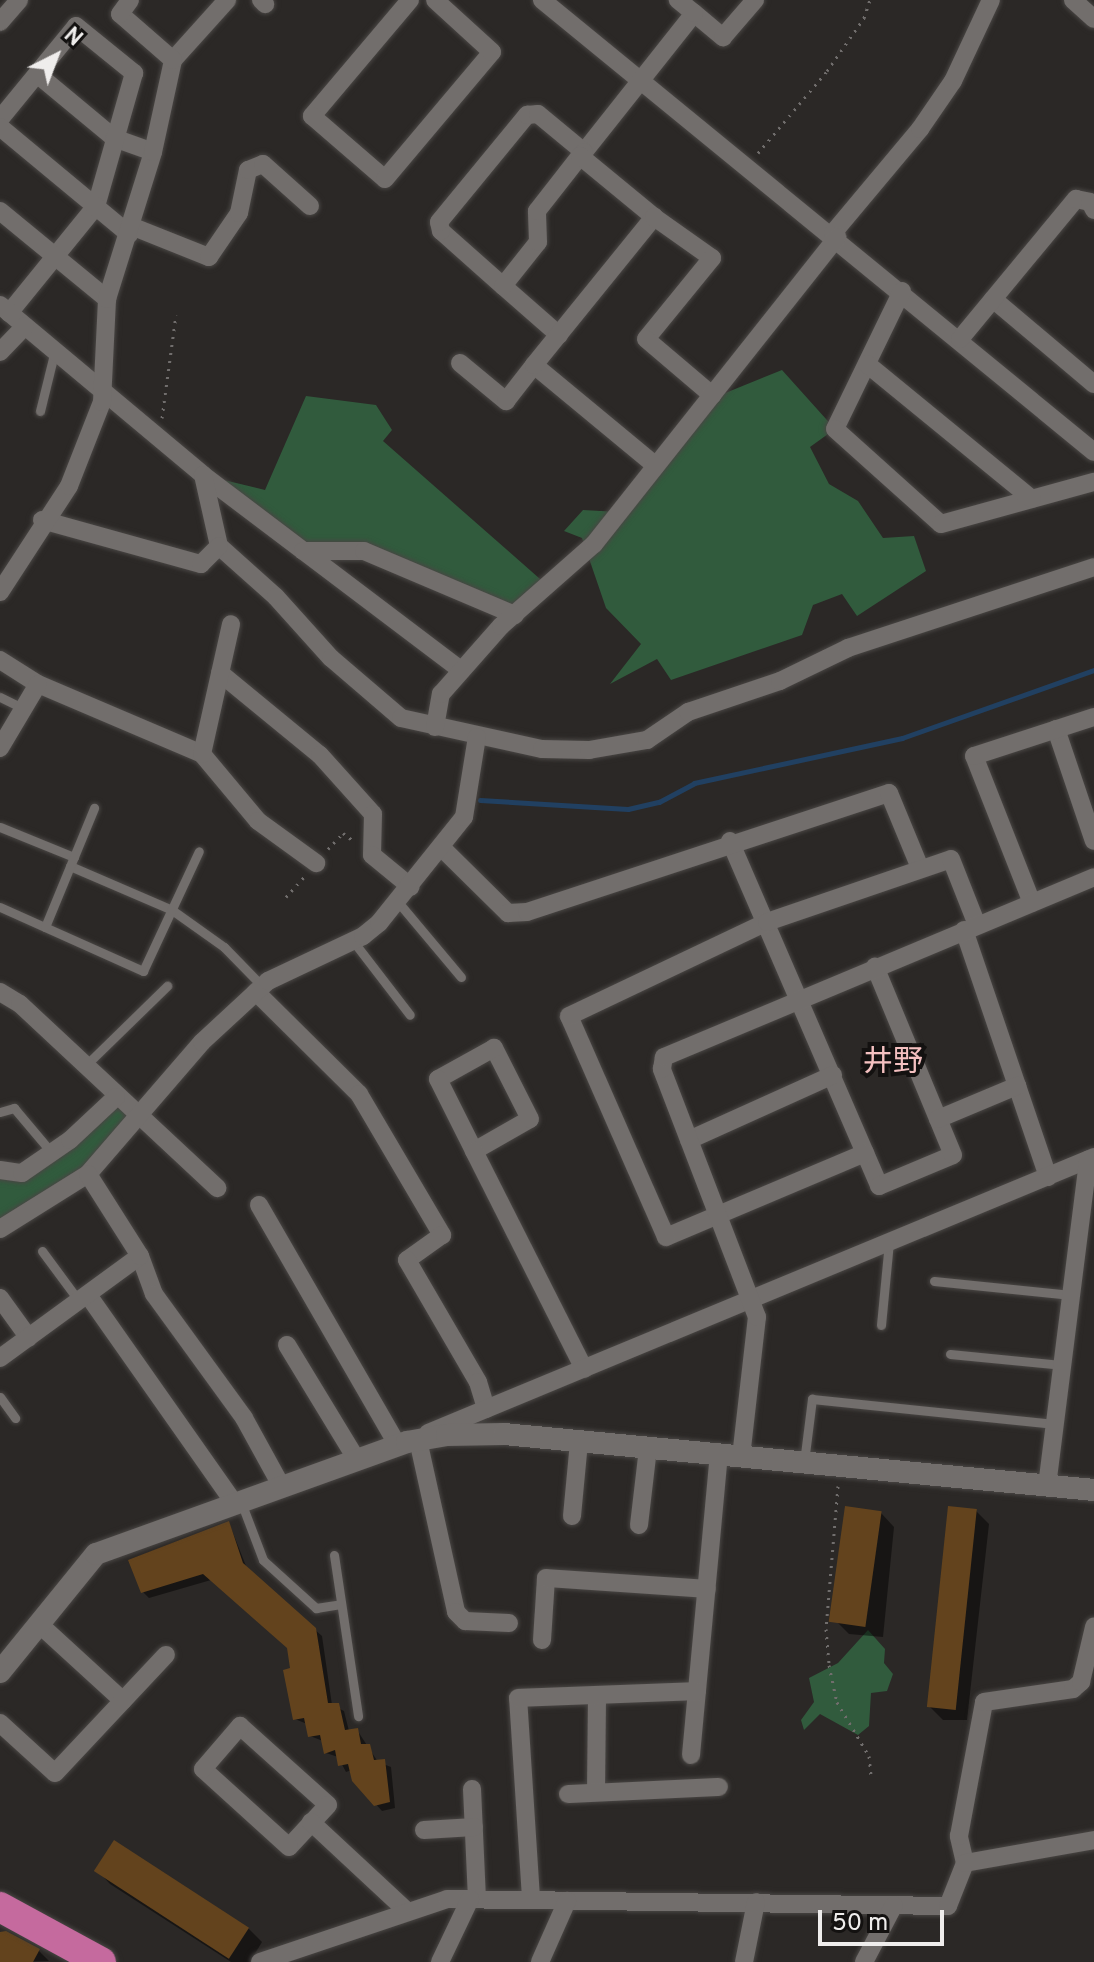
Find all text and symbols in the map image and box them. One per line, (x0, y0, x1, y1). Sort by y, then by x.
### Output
north arrow (16, 16, 96, 96)
text: N (57, 22, 87, 53)
district label: 井野 (863, 1046, 923, 1082)
scale bar (822, 1894, 948, 1944)
text: 50 m (832, 1909, 888, 1939)

